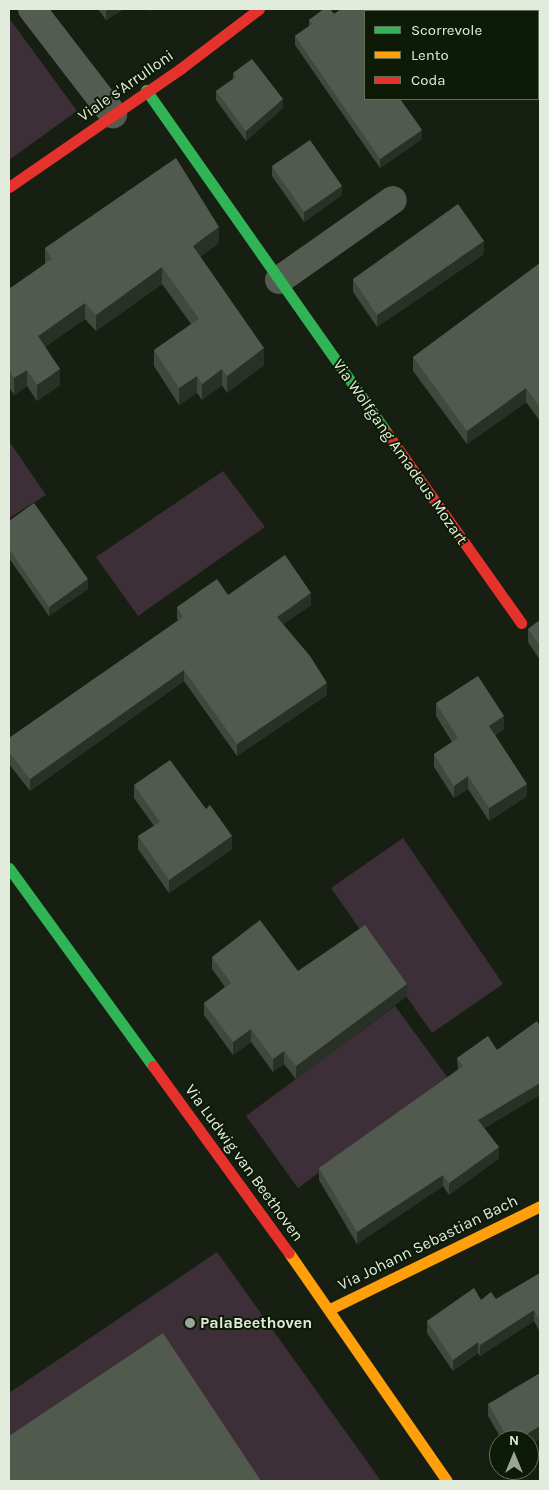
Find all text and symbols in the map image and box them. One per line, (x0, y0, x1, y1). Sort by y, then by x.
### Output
legend (364, 10, 539, 100)
text: Scorrevole (411, 21, 482, 39)
street label: Viale s'Arrulloni (75, 46, 177, 126)
text: Lento (411, 46, 449, 64)
text: Coda (411, 71, 446, 89)
street label: Via Wolfgang Amadeus Mozart (329, 356, 471, 548)
street label: Via Ludwig van Beethoven (181, 1081, 307, 1245)
street label: Via Johann Sebastian Bach (335, 1191, 521, 1295)
place label: PalaBeethoven (200, 1313, 312, 1333)
marker: PalaBeethoven (184, 1317, 196, 1329)
north arrow (489, 1430, 539, 1480)
text: N (509, 1432, 519, 1449)

